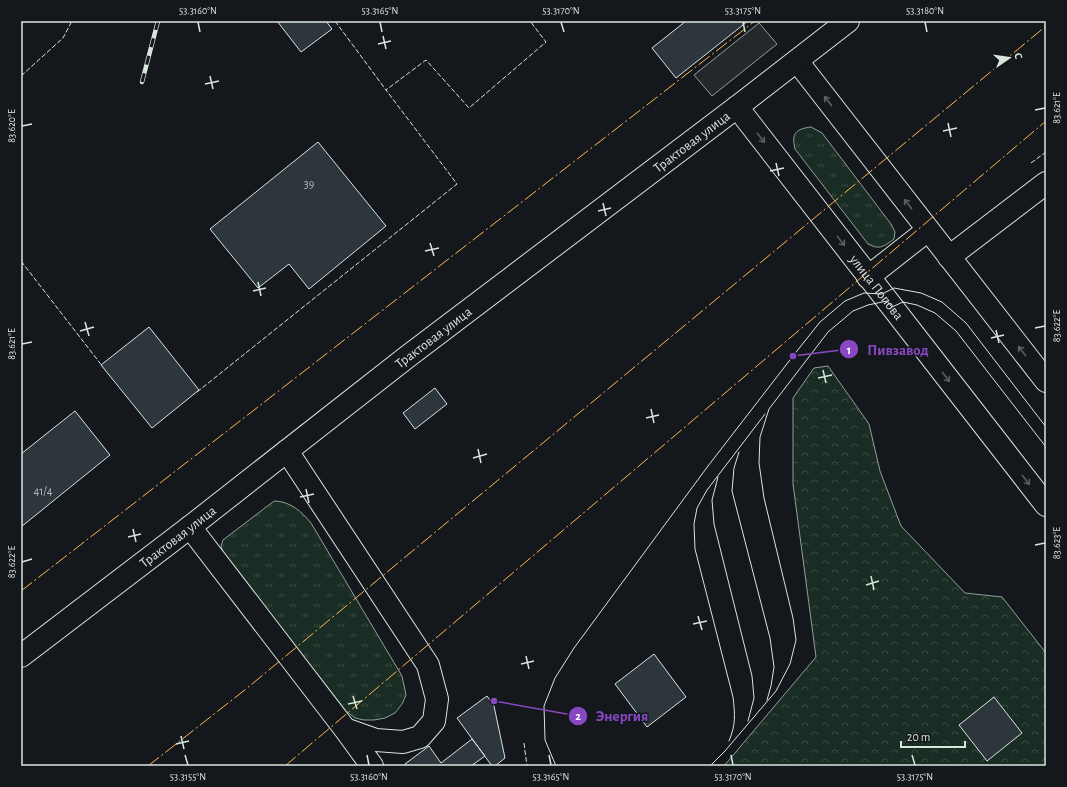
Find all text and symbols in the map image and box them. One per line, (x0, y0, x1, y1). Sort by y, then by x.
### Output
text: 53.3160°N (179, 6, 217, 16)
text: 53.3165°N (362, 6, 398, 16)
text: 53.3170°N (542, 6, 580, 16)
text: 53.3175°N (725, 6, 761, 16)
text: 53.3180°N (906, 6, 944, 16)
north arrow (989, 38, 1029, 78)
text: С (1012, 52, 1024, 60)
text: 83.621°E (1052, 92, 1062, 124)
one-way arrow (824, 96, 832, 107)
text: 83.620°E (7, 109, 17, 143)
street label: Трактовая улица (651, 109, 733, 176)
one-way arrow (757, 133, 766, 144)
house number: 39 (304, 178, 315, 190)
one-way arrow (904, 198, 912, 209)
one-way arrow (837, 236, 845, 247)
street label: улица Попова (846, 252, 906, 323)
street label: Трактовая улица (393, 304, 475, 371)
text: 83.622°E (1052, 309, 1062, 342)
text: 83.621°E (7, 328, 17, 360)
callout: Пивзавод (839, 336, 936, 363)
text: Пивзавод (867, 343, 929, 358)
text: 1 (847, 344, 851, 356)
one-way arrow (1018, 345, 1026, 356)
one-way arrow (942, 371, 951, 382)
one-way arrow (1022, 474, 1030, 485)
house number: 41/4 (33, 485, 53, 497)
street label: Трактовая улица (137, 503, 219, 571)
text: 83.623°E (1052, 527, 1062, 559)
text: 83.622°E (7, 545, 17, 578)
callout: Энергия (568, 702, 657, 729)
text: Энергия (596, 709, 648, 724)
text: 2 (575, 710, 581, 722)
scale bar (901, 723, 965, 749)
text: 20 m (907, 731, 930, 743)
text: 53.3155°N (170, 772, 206, 782)
text: 53.3160°N (350, 772, 388, 782)
text: 53.3165°N (533, 772, 569, 782)
text: 53.3170°N (714, 772, 752, 782)
text: 53.3175°N (897, 772, 933, 782)

